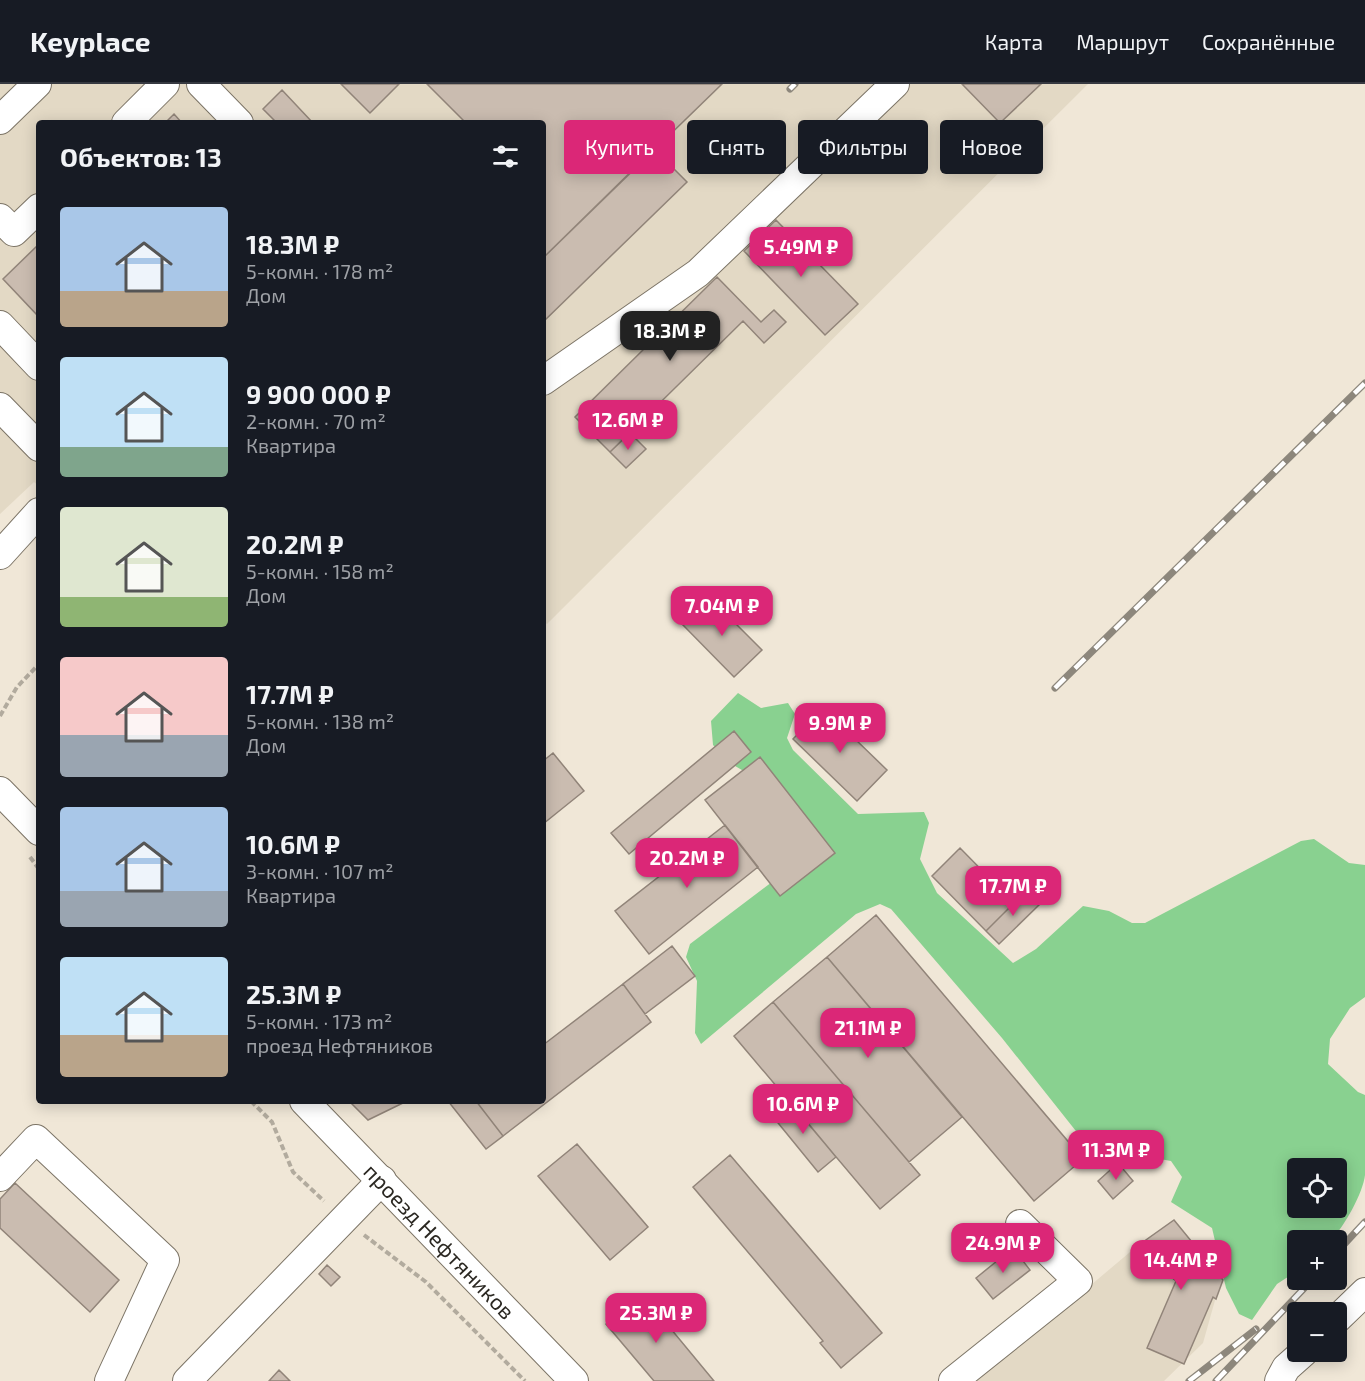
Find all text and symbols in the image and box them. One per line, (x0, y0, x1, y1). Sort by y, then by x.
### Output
text: Keyplace (30, 24, 151, 58)
text: Карта (985, 29, 1043, 54)
text: Маршрут (1076, 29, 1169, 54)
text: Сохранённые (1202, 29, 1335, 54)
chip: Купить (564, 120, 675, 174)
chip: Снять (687, 120, 786, 174)
chip: Фильтры (798, 120, 928, 174)
chip: Новое (940, 120, 1043, 174)
icon: filters (489, 140, 522, 173)
text: Объектов: 13 (60, 141, 222, 172)
pin: 5.49M ₽ (746, 227, 856, 278)
text: 18.3M ₽ (246, 228, 339, 259)
icon: home (108, 231, 180, 303)
text: 5.49M ₽ (764, 234, 838, 258)
text: 5-комн. · 178 m² (246, 259, 393, 283)
text: Дом (246, 283, 286, 307)
pin: 18.3M ₽ (615, 311, 725, 362)
text: 18.3M ₽ (634, 318, 706, 342)
text: 9 900 000 ₽ (246, 378, 391, 409)
icon: home (108, 381, 180, 453)
pin: 12.6M ₽ (573, 400, 683, 451)
text: 12.6M ₽ (592, 407, 664, 431)
text: 2-комн. · 70 m² (246, 409, 386, 433)
text: Квартира (246, 433, 336, 457)
text: 20.2M ₽ (246, 528, 344, 559)
icon: home (108, 531, 180, 603)
text: 5-комн. · 158 m² (246, 559, 394, 583)
text: Дом (246, 583, 286, 607)
pin: 7.04M ₽ (667, 586, 777, 637)
text: 7.04M ₽ (685, 593, 759, 617)
text: 17.7M ₽ (246, 678, 334, 709)
icon: home (108, 681, 180, 753)
pin: 9.9M ₽ (791, 703, 889, 754)
text: 5-комн. · 138 m² (246, 709, 394, 733)
text: 9.9M ₽ (809, 710, 871, 734)
text: Дом (246, 733, 286, 757)
text: 10.6M ₽ (246, 828, 340, 859)
icon: home (108, 831, 180, 903)
pin: 20.2M ₽ (632, 838, 742, 889)
text: 20.2M ₽ (649, 845, 725, 869)
text: 3-комн. · 107 m² (246, 859, 394, 883)
pin: 17.7M ₽ (958, 866, 1068, 917)
text: 17.7M ₽ (979, 873, 1047, 897)
text: Квартира (246, 883, 336, 907)
text: 25.3M ₽ (246, 978, 341, 1009)
icon: home (108, 981, 180, 1053)
pin: 21.1M ₽ (813, 1008, 923, 1059)
text: 5-комн. · 173 m² (246, 1009, 392, 1033)
text: 21.1M ₽ (834, 1015, 902, 1039)
text: проезд Нефтяников (246, 1033, 433, 1057)
pin: 10.6M ₽ (748, 1084, 858, 1135)
text: 10.6M ₽ (767, 1091, 839, 1115)
pin: 11.3M ₽ (1061, 1130, 1171, 1181)
text: 11.3M ₽ (1082, 1137, 1150, 1161)
street label: проезд Нефтяников (359, 1158, 521, 1324)
map controls (1287, 1158, 1347, 1362)
button: locate (1287, 1158, 1347, 1218)
pin: 24.9M ₽ (948, 1223, 1058, 1274)
text: 24.9M ₽ (965, 1230, 1041, 1254)
button: + (1287, 1230, 1347, 1290)
pin: 14.4M ₽ (1126, 1240, 1236, 1291)
text: 14.4M ₽ (1144, 1247, 1218, 1271)
pin: 25.3M ₽ (601, 1293, 711, 1344)
text: 25.3M ₽ (619, 1300, 693, 1324)
button: − (1287, 1302, 1347, 1362)

